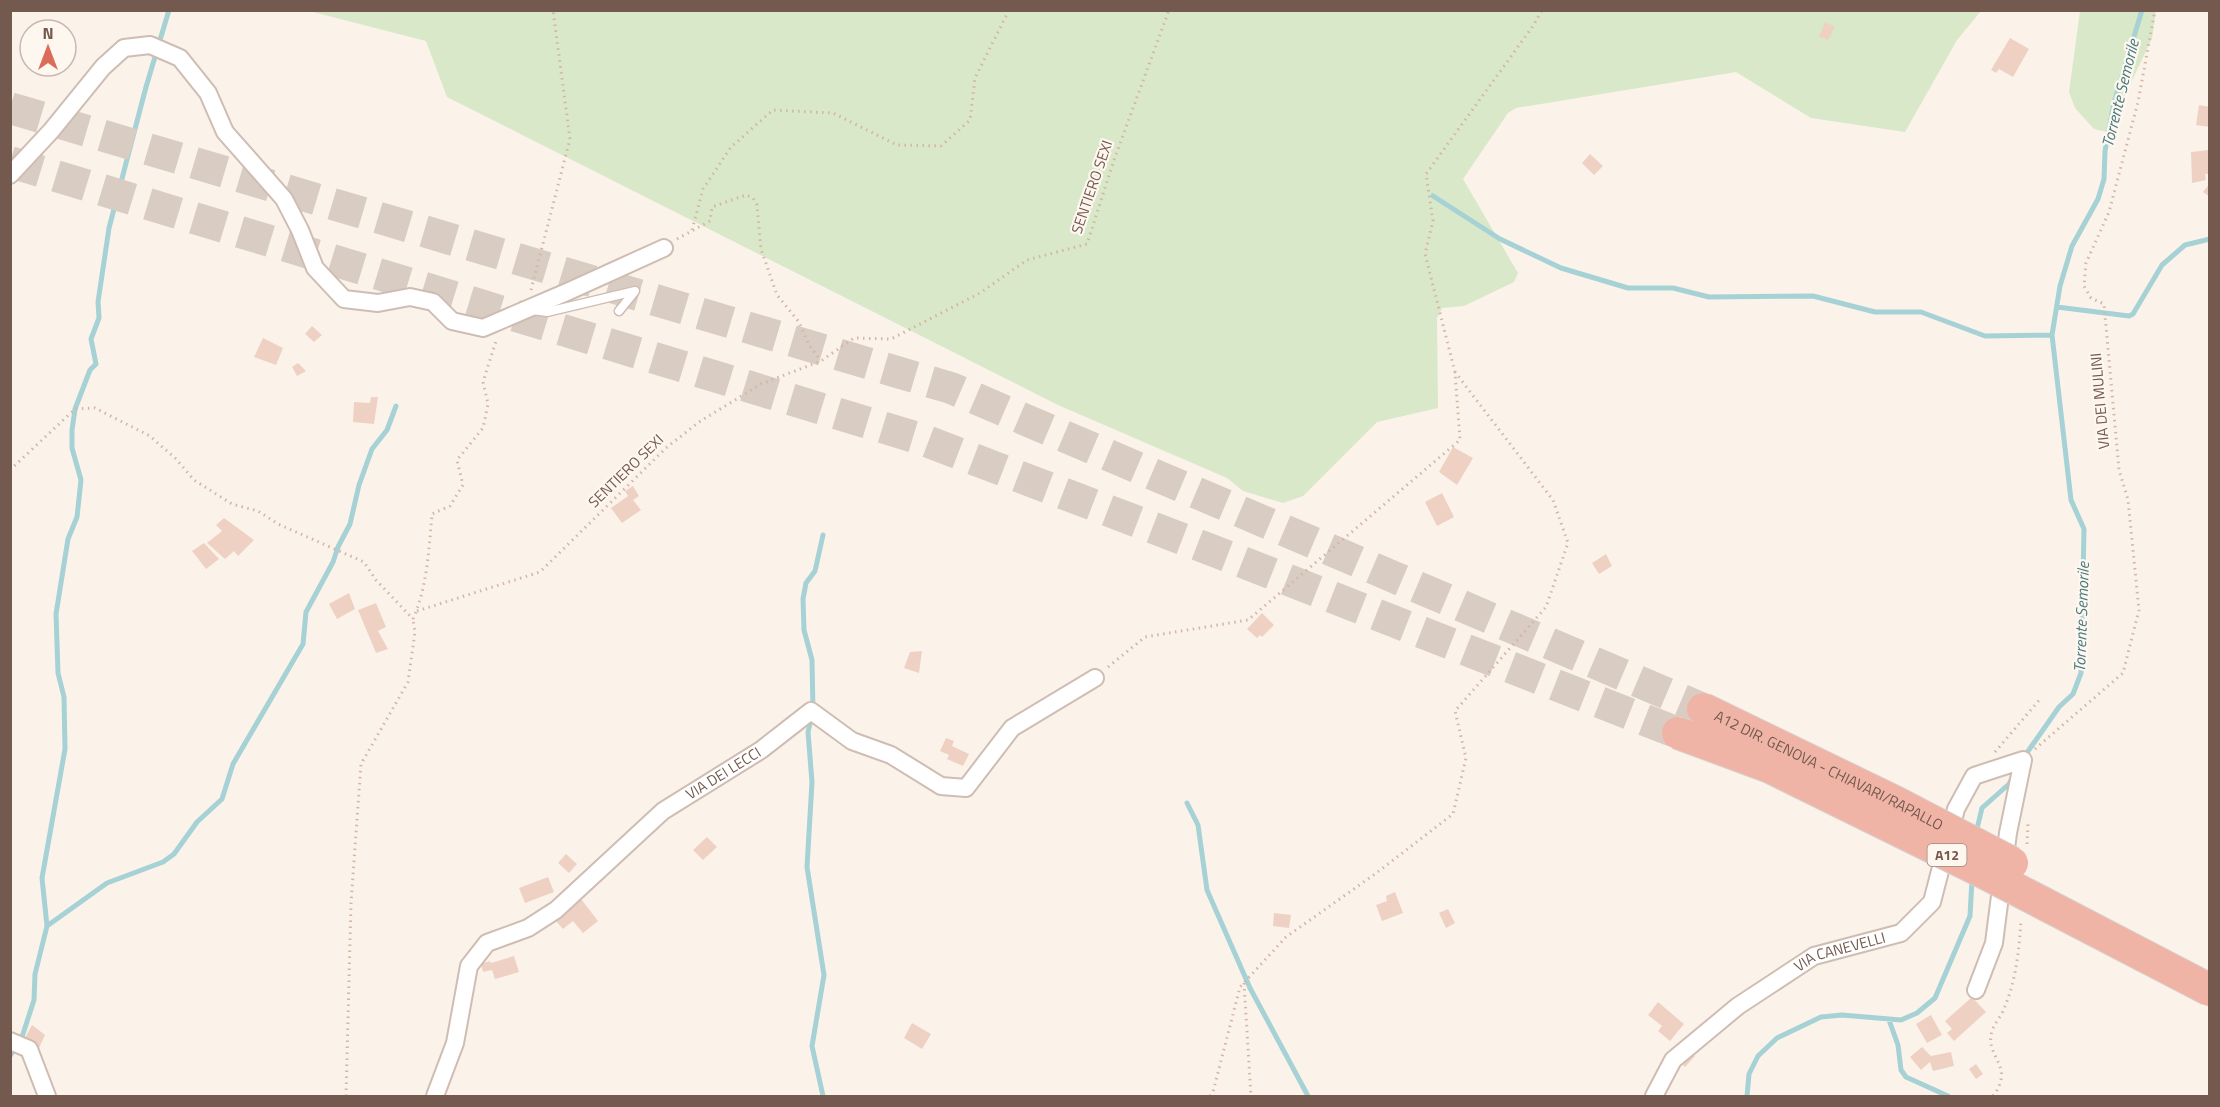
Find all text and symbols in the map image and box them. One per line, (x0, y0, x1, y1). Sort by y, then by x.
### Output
north arrow (18, 18, 78, 78)
text: N (42, 21, 54, 45)
water label: Torrente Semorile (2095, 35, 2145, 149)
street label: SENTIERO SEXI (1065, 137, 1118, 237)
street label: VIA DEI MULINI (2084, 352, 2115, 450)
street label: SENTIERO SEXI (583, 429, 669, 513)
water label: Torrente Semorile (2067, 560, 2095, 673)
street label: A12 DIR. GENOVA - CHIAVARI/RAPALLO (1711, 704, 1948, 836)
street label: VIA DEI LECCI (681, 741, 765, 805)
road number: A12 (1928, 844, 1966, 866)
street label: VIA CANEVELLI (1789, 926, 1888, 977)

